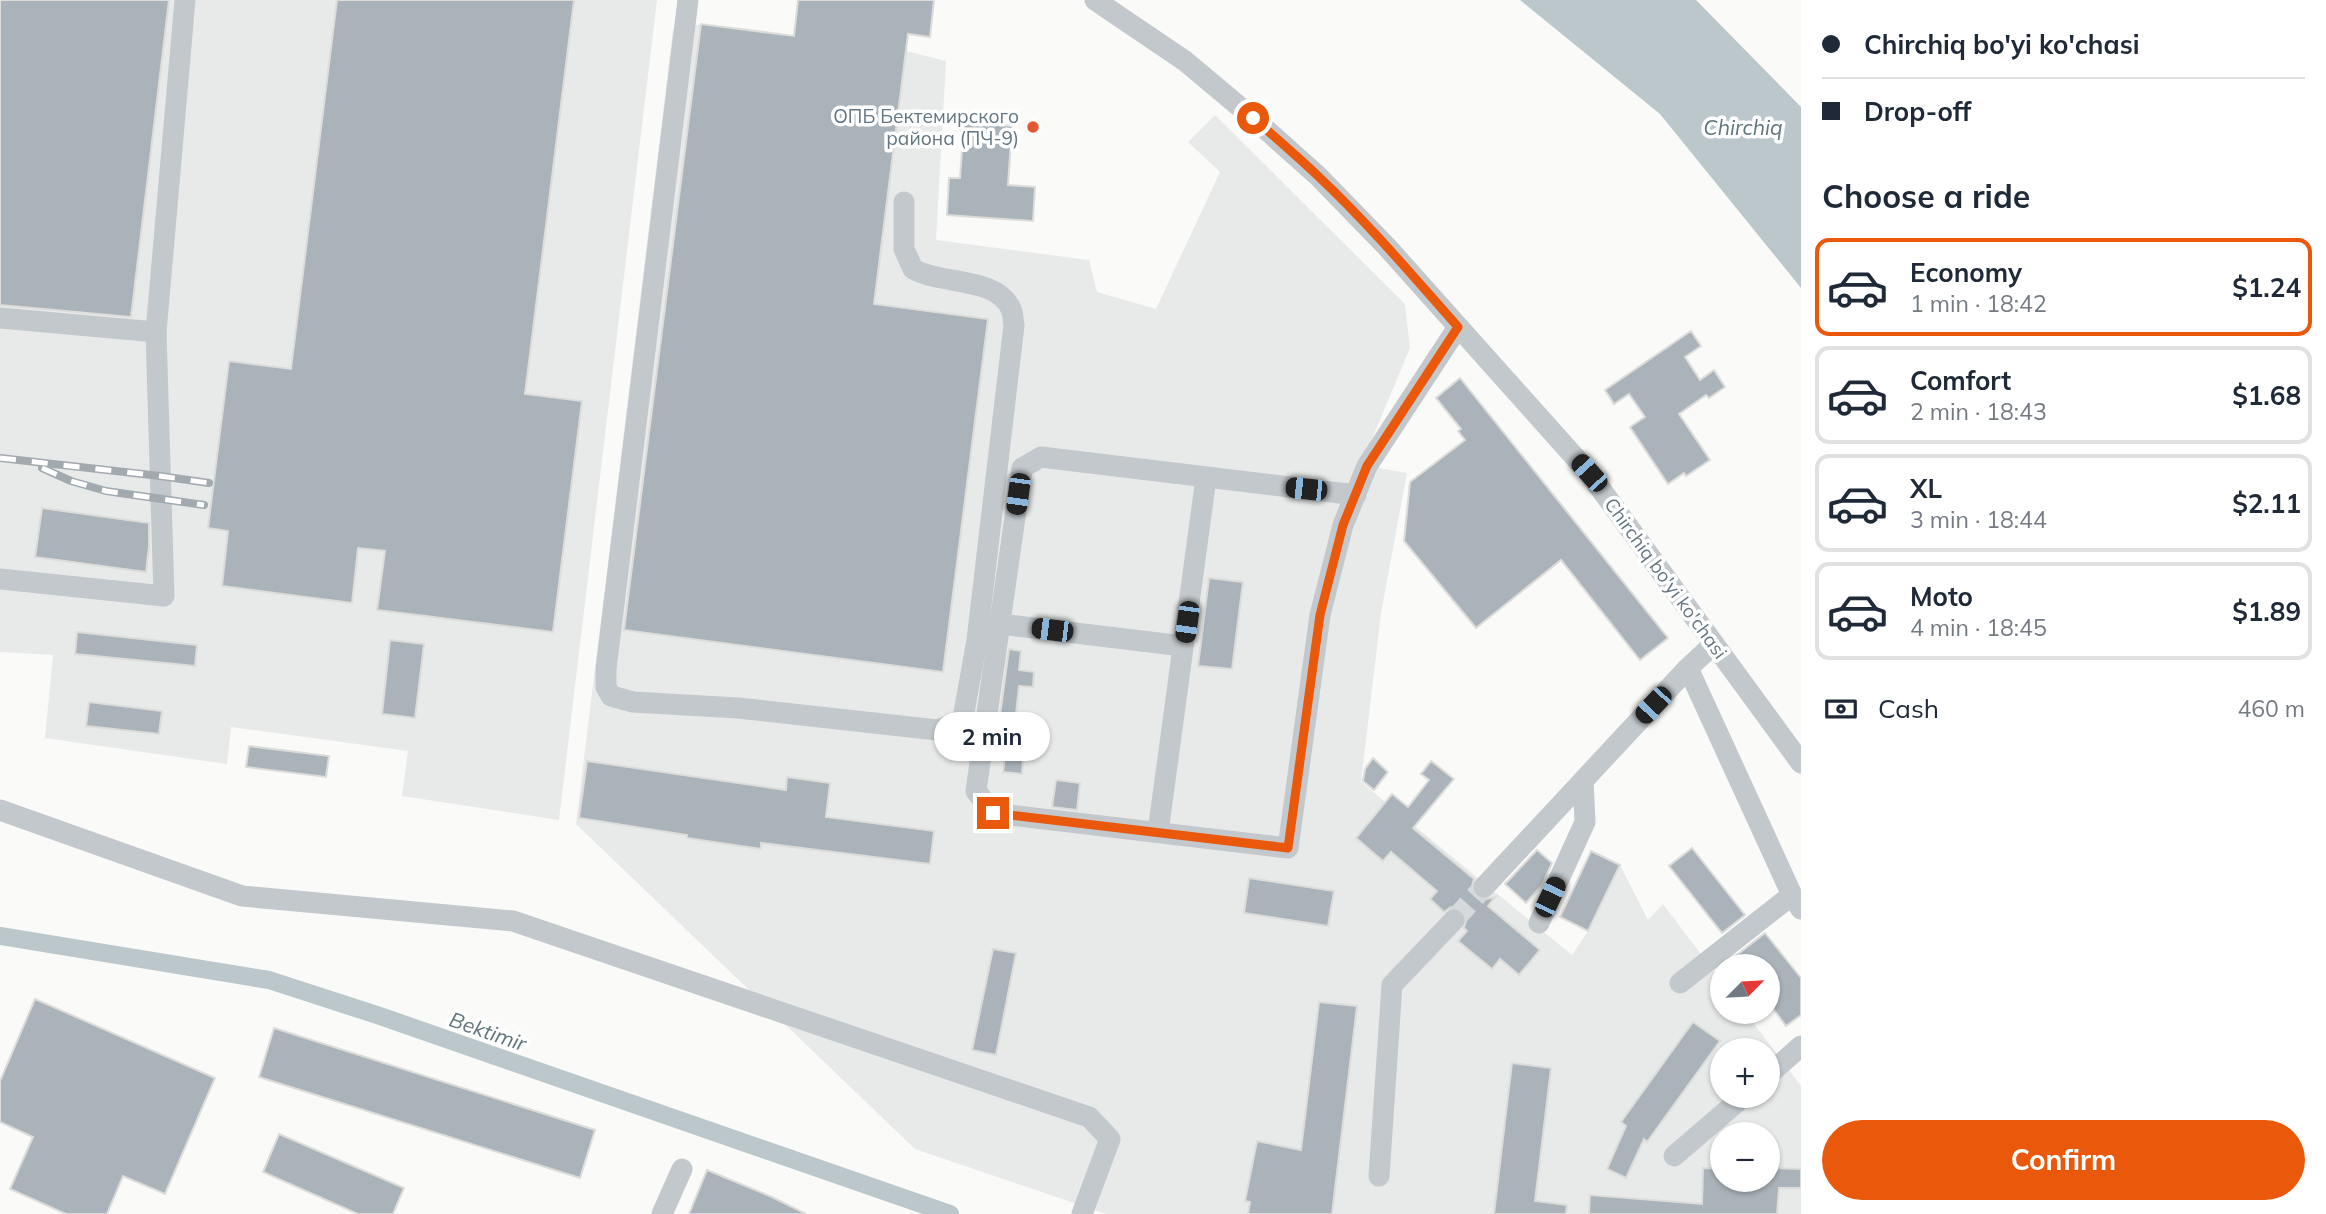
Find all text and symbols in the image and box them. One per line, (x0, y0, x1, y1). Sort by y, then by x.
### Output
text: Chirchiq bo'yi ko'chasi (1864, 28, 2139, 61)
text: Drop-off (1864, 95, 1971, 128)
route start (1237, 102, 1269, 134)
place label: ОПБ Бектемирского района (ПЧ-9) (833, 104, 1019, 150)
water label: Chirchiq (1703, 114, 1783, 140)
marker: ОПБ Бектемирского района (ПЧ-9) (1025, 119, 1041, 135)
text: Choose a ride (1822, 176, 2030, 216)
icon: car (1826, 256, 1889, 319)
text: Economy (1910, 256, 2022, 289)
text: $1.24 (2232, 271, 2301, 304)
text: 1 min · 18:42 (1910, 289, 2047, 318)
icon: car (1826, 364, 1889, 427)
text: Comfort (1910, 364, 2011, 397)
text: $1.68 (2232, 379, 2301, 412)
text: 2 min · 18:43 (1910, 397, 2047, 426)
car (1568, 450, 1611, 496)
car (1005, 472, 1032, 516)
icon: car (1826, 472, 1889, 535)
text: XL (1910, 472, 1942, 505)
car (1285, 476, 1328, 502)
text: $2.11 (2232, 487, 2301, 520)
street label: Chirchiq bo'yi ko'chasi (1599, 493, 1733, 663)
text: 3 min · 18:44 (1910, 505, 2047, 534)
icon: car (1826, 580, 1889, 643)
text: Moto (1910, 580, 1973, 613)
text: $1.89 (2232, 595, 2301, 628)
car (1174, 600, 1201, 644)
text: 4 min · 18:45 (1910, 613, 2047, 642)
car (1030, 617, 1075, 643)
car (1631, 682, 1676, 728)
icon: cash (1822, 690, 1860, 728)
text: Cash (1878, 692, 1939, 725)
text: 460 m (2237, 694, 2305, 723)
callout: 2 min (935, 712, 1051, 760)
text: 2 min (962, 722, 1022, 751)
route end (977, 797, 1009, 829)
car (1532, 874, 1569, 920)
north arrow (1710, 954, 1780, 1024)
map controls (1710, 954, 1780, 1192)
water label: Bektimir (446, 1006, 531, 1057)
button: + (1710, 1038, 1780, 1108)
button: Confirm (1822, 1120, 2305, 1200)
button: − (1710, 1122, 1780, 1192)

